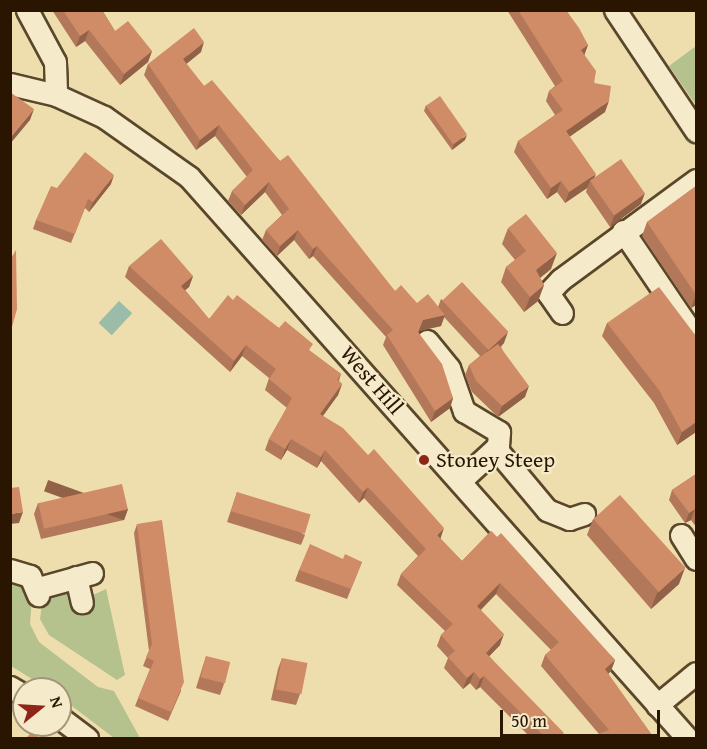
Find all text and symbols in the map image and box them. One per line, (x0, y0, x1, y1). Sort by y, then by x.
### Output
street label: West Hill (335, 340, 409, 420)
place label: Stoney Steep (436, 447, 555, 473)
marker: Stoney Steep (417, 453, 431, 467)
north arrow (12, 677, 72, 737)
text: N (44, 693, 70, 711)
scale bar (503, 698, 664, 736)
text: 50 m (511, 707, 547, 734)

